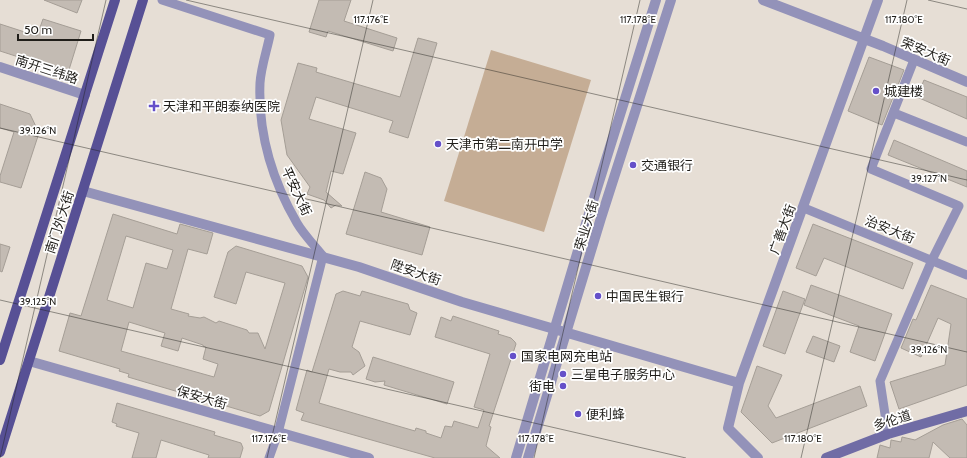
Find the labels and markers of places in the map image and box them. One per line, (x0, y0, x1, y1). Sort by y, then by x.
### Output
place label: 城建楼 (884, 83, 923, 99)
marker: 城建楼 (871, 86, 881, 96)
place label: 天津和平朗泰纳医院 (163, 98, 280, 114)
marker: 天津和平朗泰纳医院 (148, 100, 160, 112)
place label: 天津市第二南开中学 (446, 136, 563, 152)
marker: 天津市第二南开中学 (433, 139, 443, 149)
place label: 交通银行 (641, 157, 693, 173)
marker: 交通银行 (628, 160, 638, 170)
place label: 中国民生银行 (606, 288, 684, 304)
marker: 中国民生银行 (593, 291, 603, 301)
place label: 国家电网充电站 (521, 348, 612, 364)
marker: 国家电网充电站 (508, 351, 518, 361)
place label: 三星电子服务中心 (571, 366, 675, 382)
marker: 三星电子服务中心 (558, 369, 568, 379)
place label: 街电 (529, 378, 555, 394)
marker: 街电 (558, 381, 568, 391)
place label: 便利蜂 (586, 406, 625, 422)
marker: 便利蜂 (573, 409, 583, 419)

